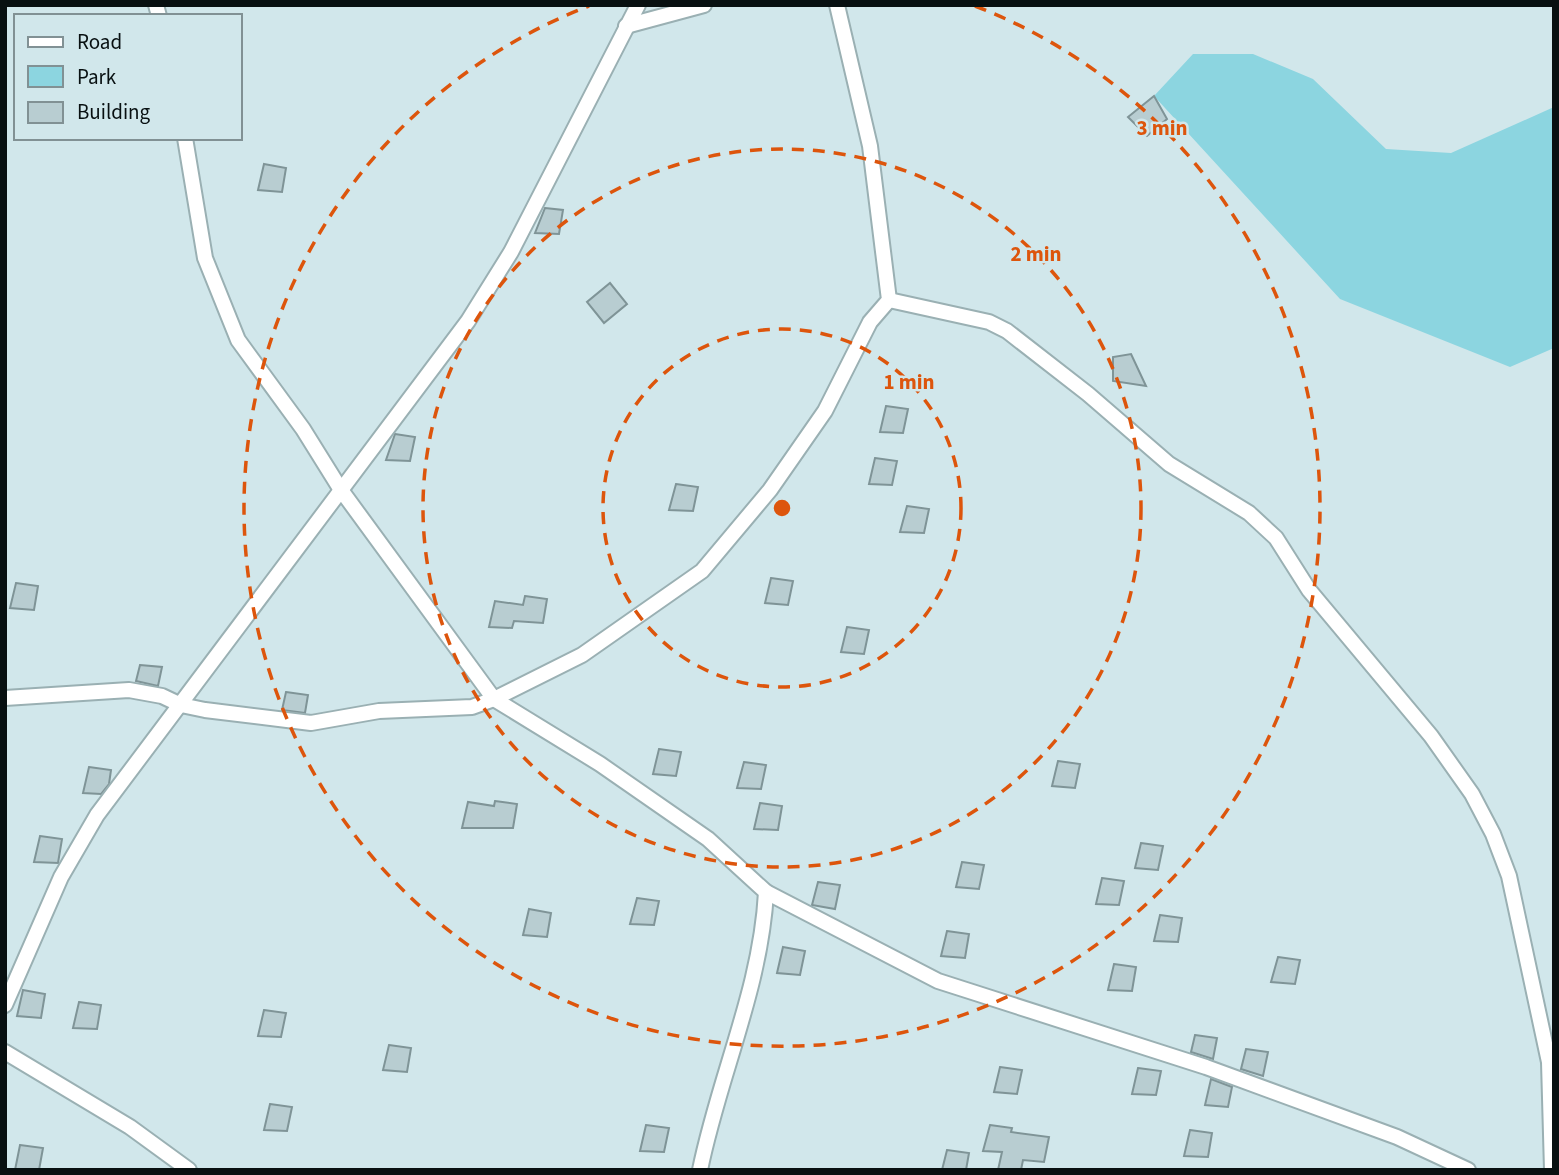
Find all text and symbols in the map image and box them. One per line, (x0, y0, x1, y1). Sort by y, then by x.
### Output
legend (14, 14, 242, 140)
text: Road (77, 27, 122, 57)
text: Park (77, 62, 117, 92)
text: Building (77, 97, 151, 127)
text: 3 min (1136, 113, 1188, 143)
text: 2 min (1010, 239, 1062, 269)
text: 1 min (883, 367, 935, 397)
centre of rings (770, 496, 794, 520)

